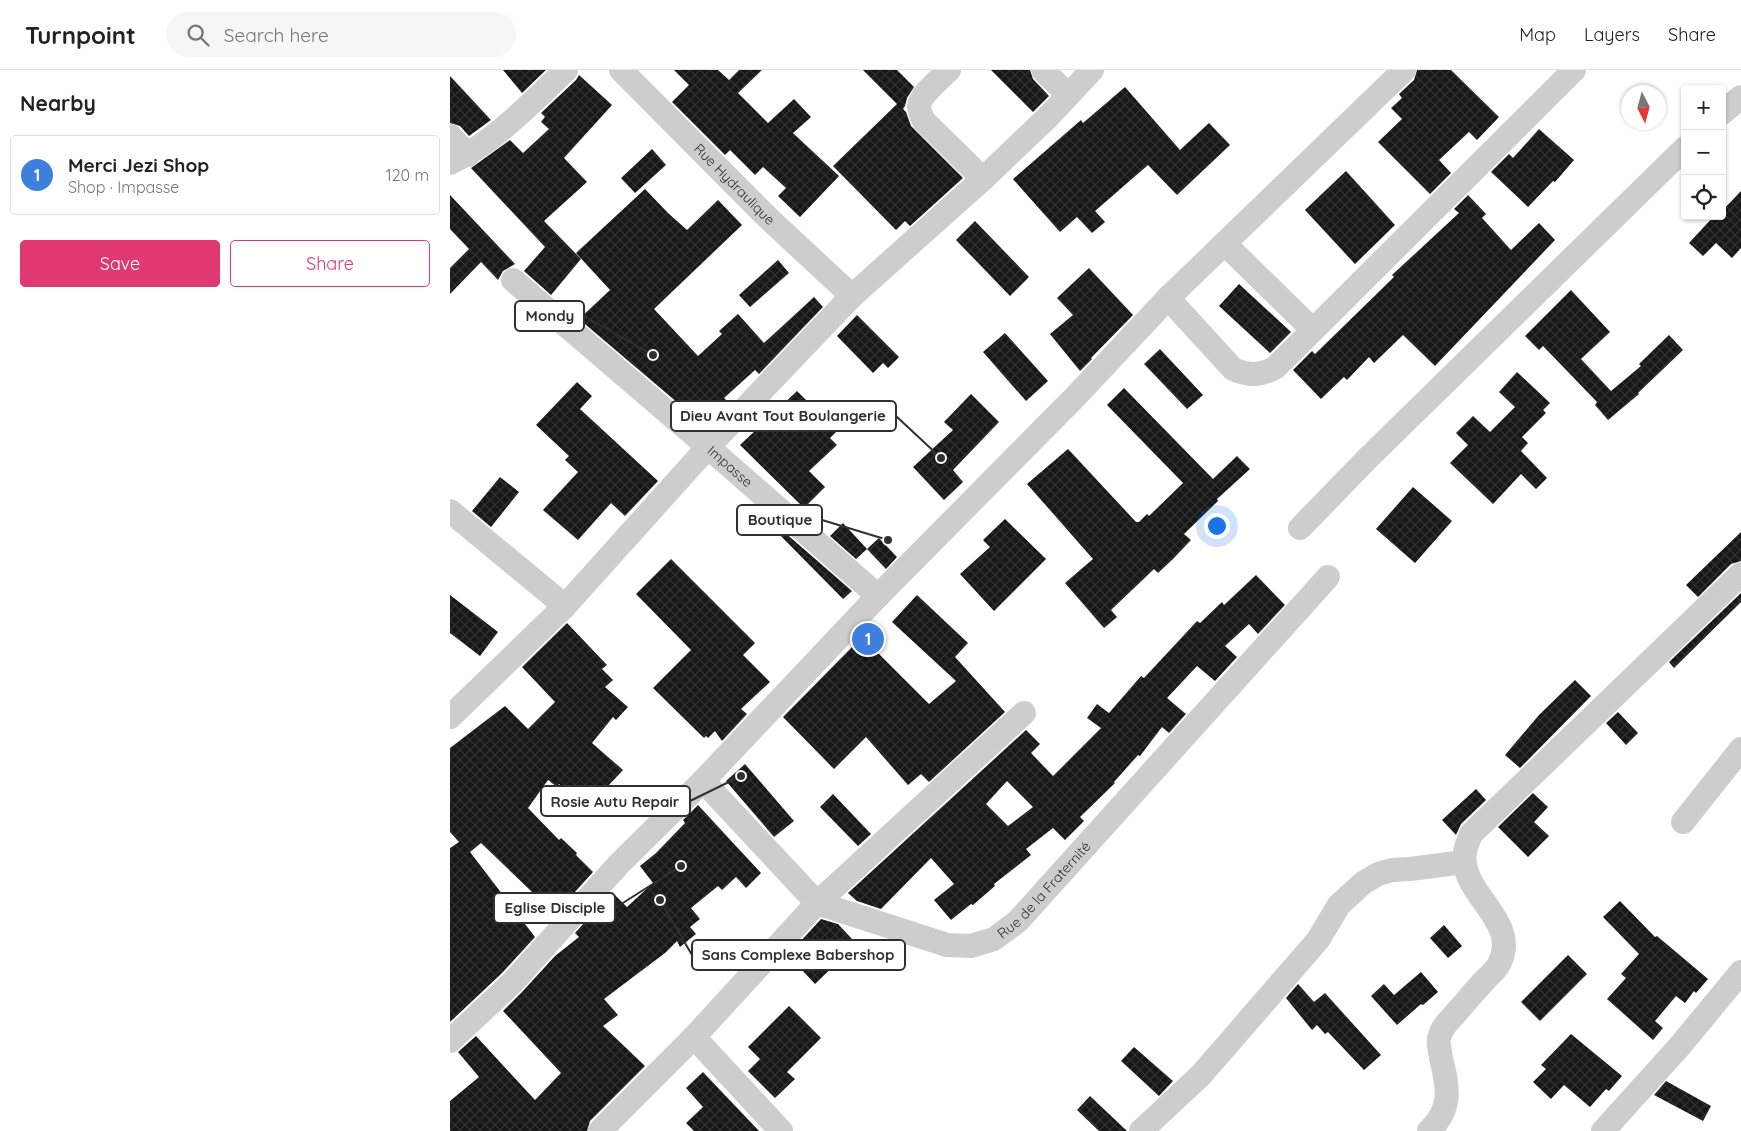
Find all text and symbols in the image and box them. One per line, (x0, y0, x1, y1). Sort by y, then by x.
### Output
search box (166, 12, 516, 57)
text: Turnpoint (25, 20, 136, 50)
icon: search (184, 21, 212, 49)
text: Search here (224, 23, 329, 47)
text: Map (1519, 23, 1556, 46)
text: Layers (1584, 23, 1640, 46)
text: Share (1668, 23, 1716, 46)
north arrow (1621, 85, 1666, 130)
map controls (1681, 85, 1726, 220)
button: + (1681, 85, 1726, 130)
text: Nearby (20, 90, 96, 116)
button: − (1681, 130, 1726, 175)
street label: Rue Hydraulique (690, 140, 779, 229)
text: Merci Jezi Shop (68, 153, 209, 177)
text: 1 (34, 165, 40, 185)
text: 120 m (386, 165, 429, 185)
button: locate (1681, 175, 1726, 220)
text: Shop · Impasse (68, 177, 179, 197)
button: Save (20, 240, 220, 287)
button: Share (230, 240, 430, 287)
callout: Mondy (515, 301, 584, 331)
text: Mondy (526, 306, 574, 325)
callout: Dieu Avant Tout Boulangerie (671, 401, 896, 431)
text: Dieu Avant Tout Boulangerie (680, 406, 886, 425)
street label: Impasse (704, 442, 756, 491)
callout: Boutique (737, 505, 822, 535)
text: Boutique (748, 510, 813, 529)
your location (1204, 513, 1230, 539)
pin: 1 (852, 620, 884, 658)
callout: Rosie Autu Repair (541, 786, 690, 816)
text: Rosie Autu Repair (551, 792, 680, 811)
street label: Rue de la Fraternité (994, 837, 1095, 942)
callout: Eglise Disciple (494, 893, 615, 923)
text: Eglise Disciple (505, 898, 606, 917)
callout: Sans Complexe Babershop (692, 940, 905, 970)
text: Sans Complexe Babershop (702, 945, 894, 964)

